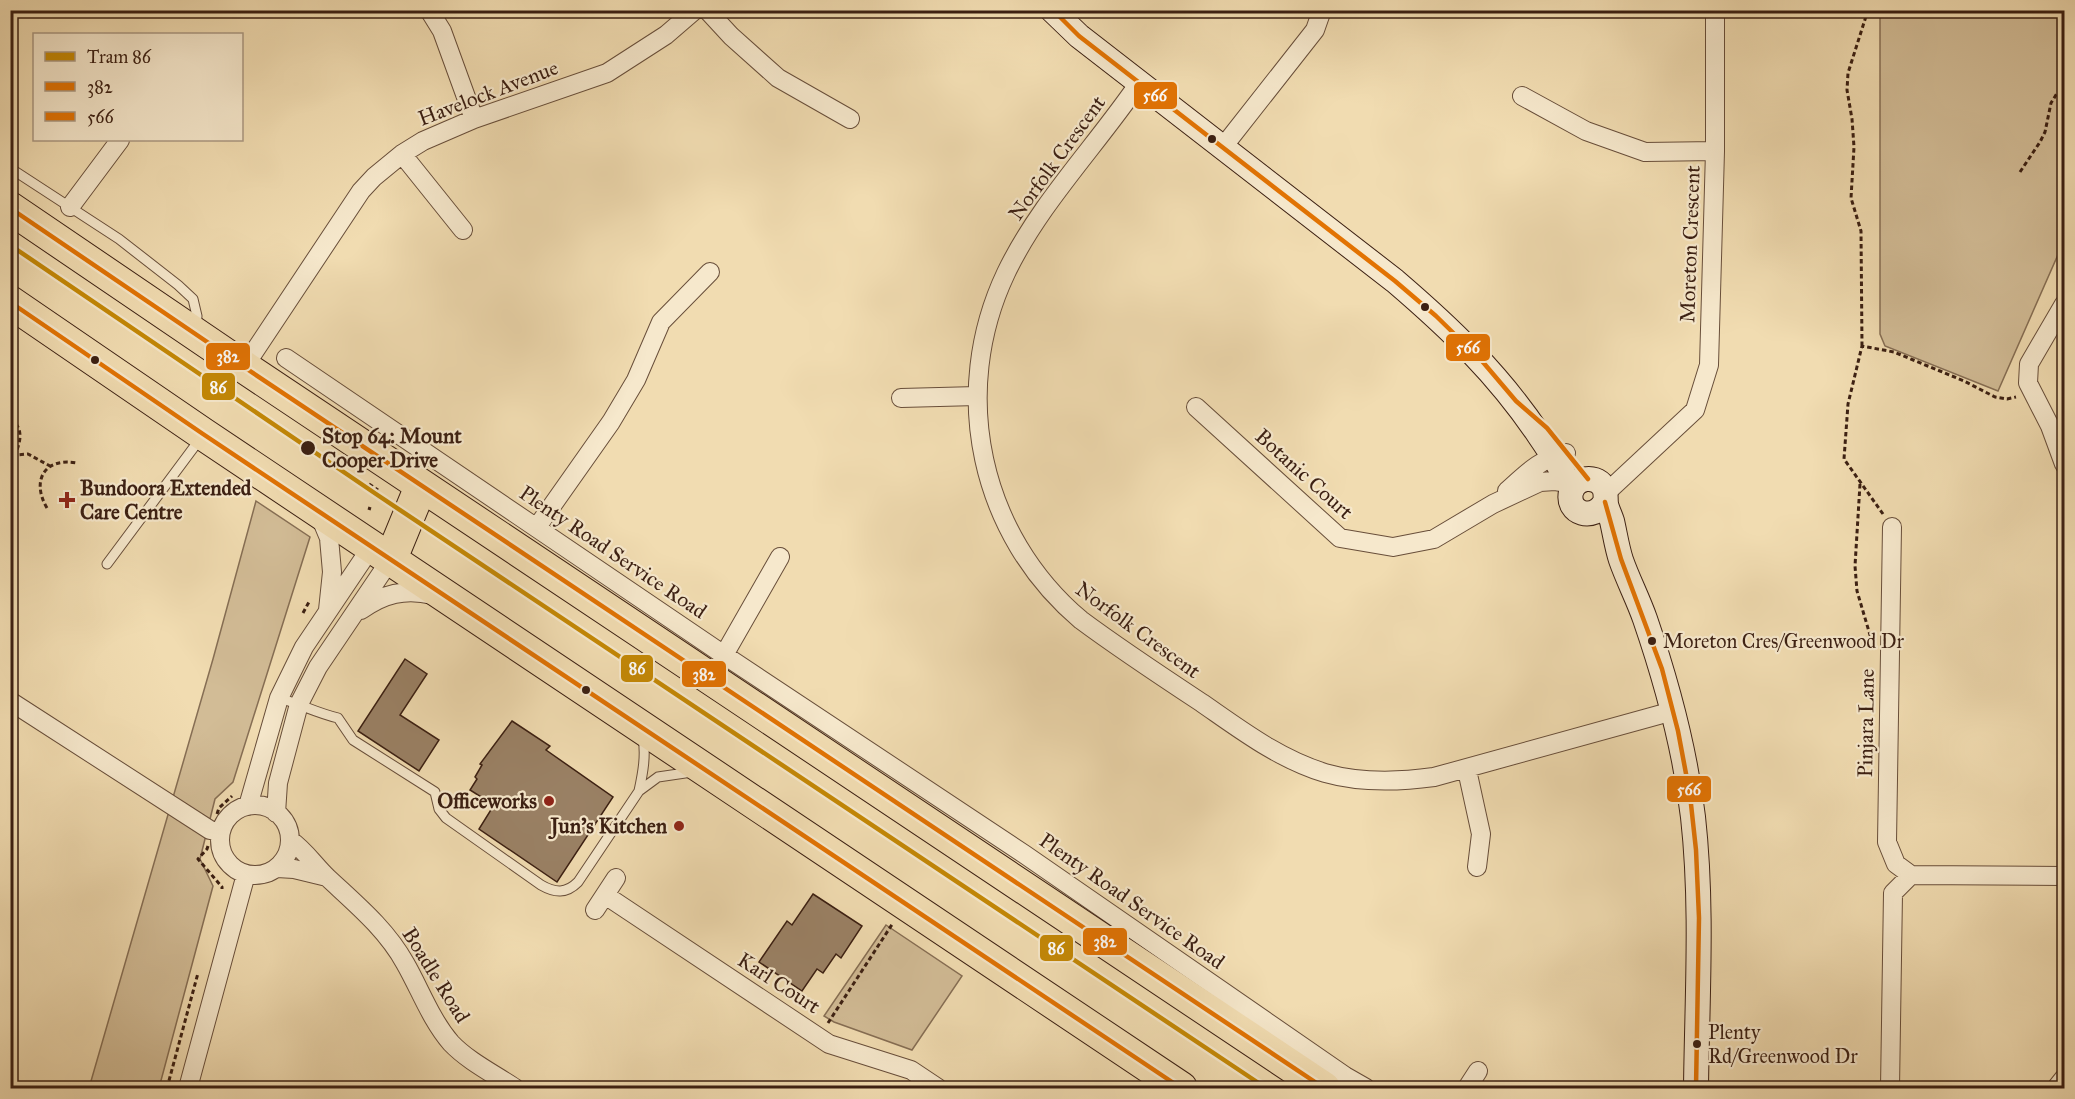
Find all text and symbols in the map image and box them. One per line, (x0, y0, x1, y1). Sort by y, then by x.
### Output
legend (33, 33, 243, 141)
text: Tram 86 (87, 46, 152, 68)
street label: Havelock Avenue (414, 54, 562, 132)
text: 382 (87, 76, 113, 98)
line badge: 566 (1133, 81, 1178, 110)
text: 566 (1143, 86, 1168, 105)
street label: Norfolk Crescent (1003, 90, 1111, 226)
text: 566 (87, 106, 115, 128)
unlabelled marker (1206, 133, 1218, 145)
street label: Moreton Crescent (1674, 164, 1706, 323)
unlabelled marker (1419, 301, 1431, 313)
line badge: 566 (1445, 333, 1491, 362)
text: 566 (1456, 338, 1481, 357)
line badge: 382 (205, 342, 251, 371)
text: 382 (217, 347, 241, 367)
unlabelled marker (89, 354, 101, 366)
line badge: 86 (201, 372, 236, 401)
text: 86 (210, 378, 227, 397)
place label: Stop 64: Mount Cooper Drive (322, 423, 462, 473)
street label: Botanic Court (1250, 423, 1359, 525)
marker: Stop 64: Mount Cooper Drive (299, 439, 317, 457)
place label: Bundoora Extended Care Centre (80, 475, 252, 525)
street label: Plenty Road Service Road (514, 480, 712, 625)
marker: Bundoora Extended Care Centre (58, 491, 76, 509)
street label: Norfolk Crescent (1070, 576, 1206, 684)
place label: Moreton Cres/Greenwood Dr (1663, 629, 1904, 653)
marker: Moreton Cres/Greenwood Dr (1646, 635, 1658, 647)
line badge: 86 (620, 654, 654, 683)
text: 86 (629, 659, 646, 678)
line badge: 382 (681, 660, 727, 688)
text: 382 (693, 665, 717, 685)
street label: Pinjara Lane (1852, 668, 1880, 778)
unlabelled marker (580, 684, 592, 696)
line badge: 566 (1666, 775, 1712, 803)
text: 566 (1677, 780, 1702, 799)
place label: Officeworks (437, 788, 537, 814)
marker: Officeworks (542, 794, 556, 808)
place label: Jun's Kitchen (548, 813, 668, 840)
marker: Jun's Kitchen (672, 819, 686, 833)
street label: Plenty Road Service Road (1034, 827, 1230, 975)
street label: Boadle Road (396, 922, 476, 1028)
line badge: 382 (1082, 927, 1128, 956)
text: 382 (1094, 932, 1118, 952)
line badge: 86 (1039, 934, 1074, 962)
text: 86 (1048, 939, 1065, 958)
street label: Karl Court (733, 947, 826, 1020)
place label: Plenty Rd/Greenwood Dr (1708, 1020, 1858, 1068)
marker: Plenty Rd/Greenwood Dr (1691, 1038, 1703, 1050)

